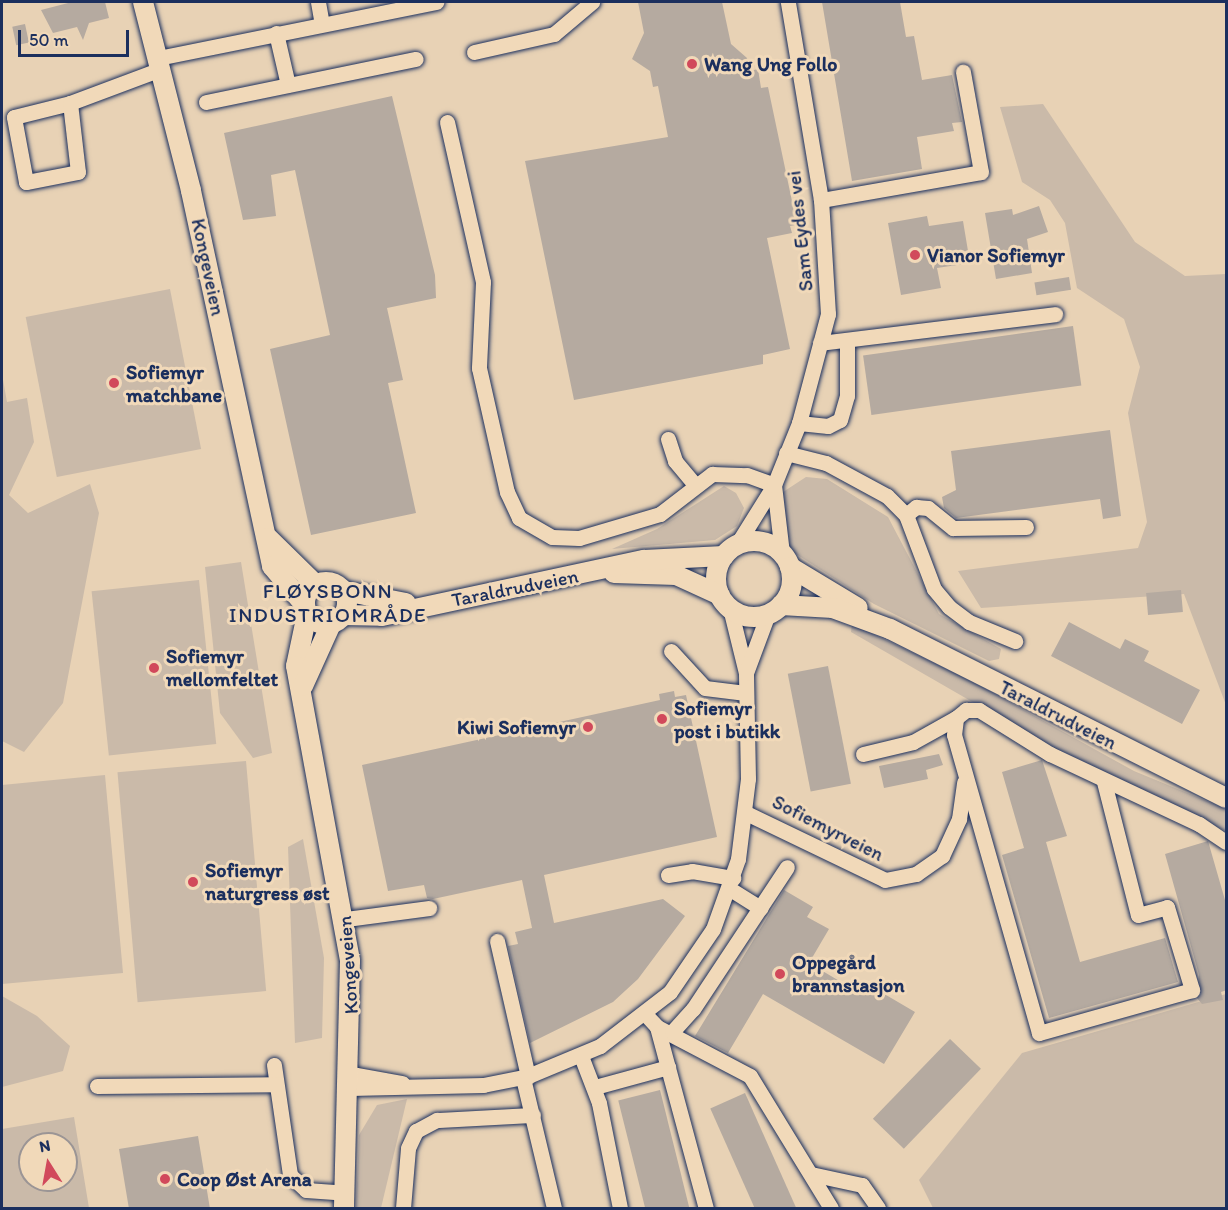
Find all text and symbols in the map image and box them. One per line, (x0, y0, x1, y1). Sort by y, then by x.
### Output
scale bar (21, 18, 132, 56)
text: 50 m (29, 29, 69, 51)
place label: Wang Ung Follo (704, 52, 837, 76)
marker: Wang Ung Follo (685, 57, 699, 71)
street label: Sam Eydes vei (782, 170, 818, 292)
street label: Kongeveien (186, 216, 230, 318)
place label: Vianor Sofiemyr (927, 243, 1065, 267)
marker: Vianor Sofiemyr (908, 248, 922, 262)
place label: Sofiemyr matchbane (126, 360, 222, 407)
marker: Sofiemyr matchbane (107, 376, 121, 390)
street label: Taraldrudveien (450, 564, 580, 612)
district label: FLØYSBONN INDUSTRIOMRÅDE (229, 578, 427, 628)
place label: Sofiemyr mellomfeltet (166, 644, 278, 691)
marker: Sofiemyr mellomfeltet (147, 661, 161, 675)
street label: Taraldrudveien (995, 675, 1121, 755)
place label: Sofiemyr post i butikk (674, 696, 780, 743)
marker: Sofiemyr post i butikk (655, 712, 669, 726)
place label: Kiwi Sofiemyr (457, 715, 576, 739)
marker: Kiwi Sofiemyr (581, 720, 595, 734)
street label: Sofiemyrveien (768, 790, 888, 866)
place label: Sofiemyr naturgress øst (205, 858, 330, 905)
marker: Sofiemyr naturgress øst (186, 875, 200, 889)
street label: Kongeveien (333, 915, 363, 1015)
place label: Oppegård brannstasjon (792, 951, 905, 998)
marker: Oppegård brannstasjon (773, 967, 787, 981)
north arrow (18, 1132, 78, 1192)
text: N (38, 1135, 52, 1156)
place label: Coop Øst Arena (177, 1167, 311, 1191)
marker: Coop Øst Arena (158, 1172, 172, 1186)

